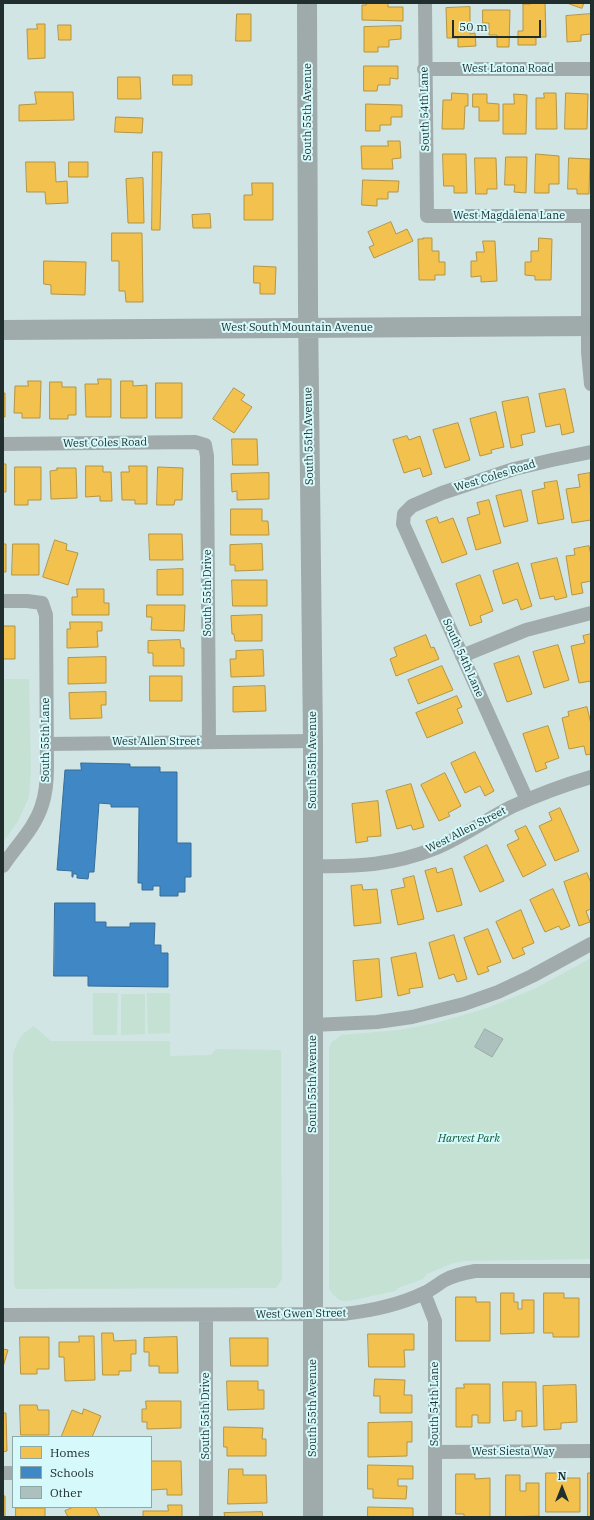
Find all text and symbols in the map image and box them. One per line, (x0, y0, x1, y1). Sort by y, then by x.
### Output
scale bar (454, 12, 543, 38)
text: 50 m (459, 19, 488, 34)
street label: West Latona Road (462, 62, 554, 76)
street label: South 55th Avenue (301, 63, 315, 161)
street label: South 54th Lane (418, 67, 432, 151)
street label: West Magdalena Lane (453, 209, 565, 223)
street label: West South Mountain Avenue (221, 321, 373, 335)
street label: South 55th Avenue (302, 387, 316, 485)
street label: West Coles Road (63, 436, 147, 450)
street label: West Coles Road (453, 457, 537, 495)
street label: South 55th Drive (201, 549, 215, 637)
street label: South 54th Lane (440, 617, 486, 699)
street label: South 55th Lane (39, 698, 53, 782)
street label: South 55th Avenue (306, 711, 320, 809)
street label: West Allen Street (112, 735, 200, 749)
street label: West Allen Street (424, 804, 508, 856)
street label: South 55th Avenue (306, 1035, 320, 1133)
park label: Harvest Park (438, 1132, 500, 1146)
street label: West Gwen Street (256, 1307, 346, 1321)
street label: South 55th Avenue (306, 1359, 320, 1457)
street label: South 54th Lane (428, 1362, 442, 1446)
street label: South 55th Drive (199, 1372, 213, 1460)
legend (12, 1436, 152, 1508)
text: Homes (50, 1445, 90, 1460)
street label: West Siesta Way (471, 1445, 555, 1459)
text: Schools (50, 1465, 94, 1480)
north arrow (542, 1468, 582, 1508)
text: N (558, 1469, 566, 1483)
text: Other (50, 1485, 82, 1500)

